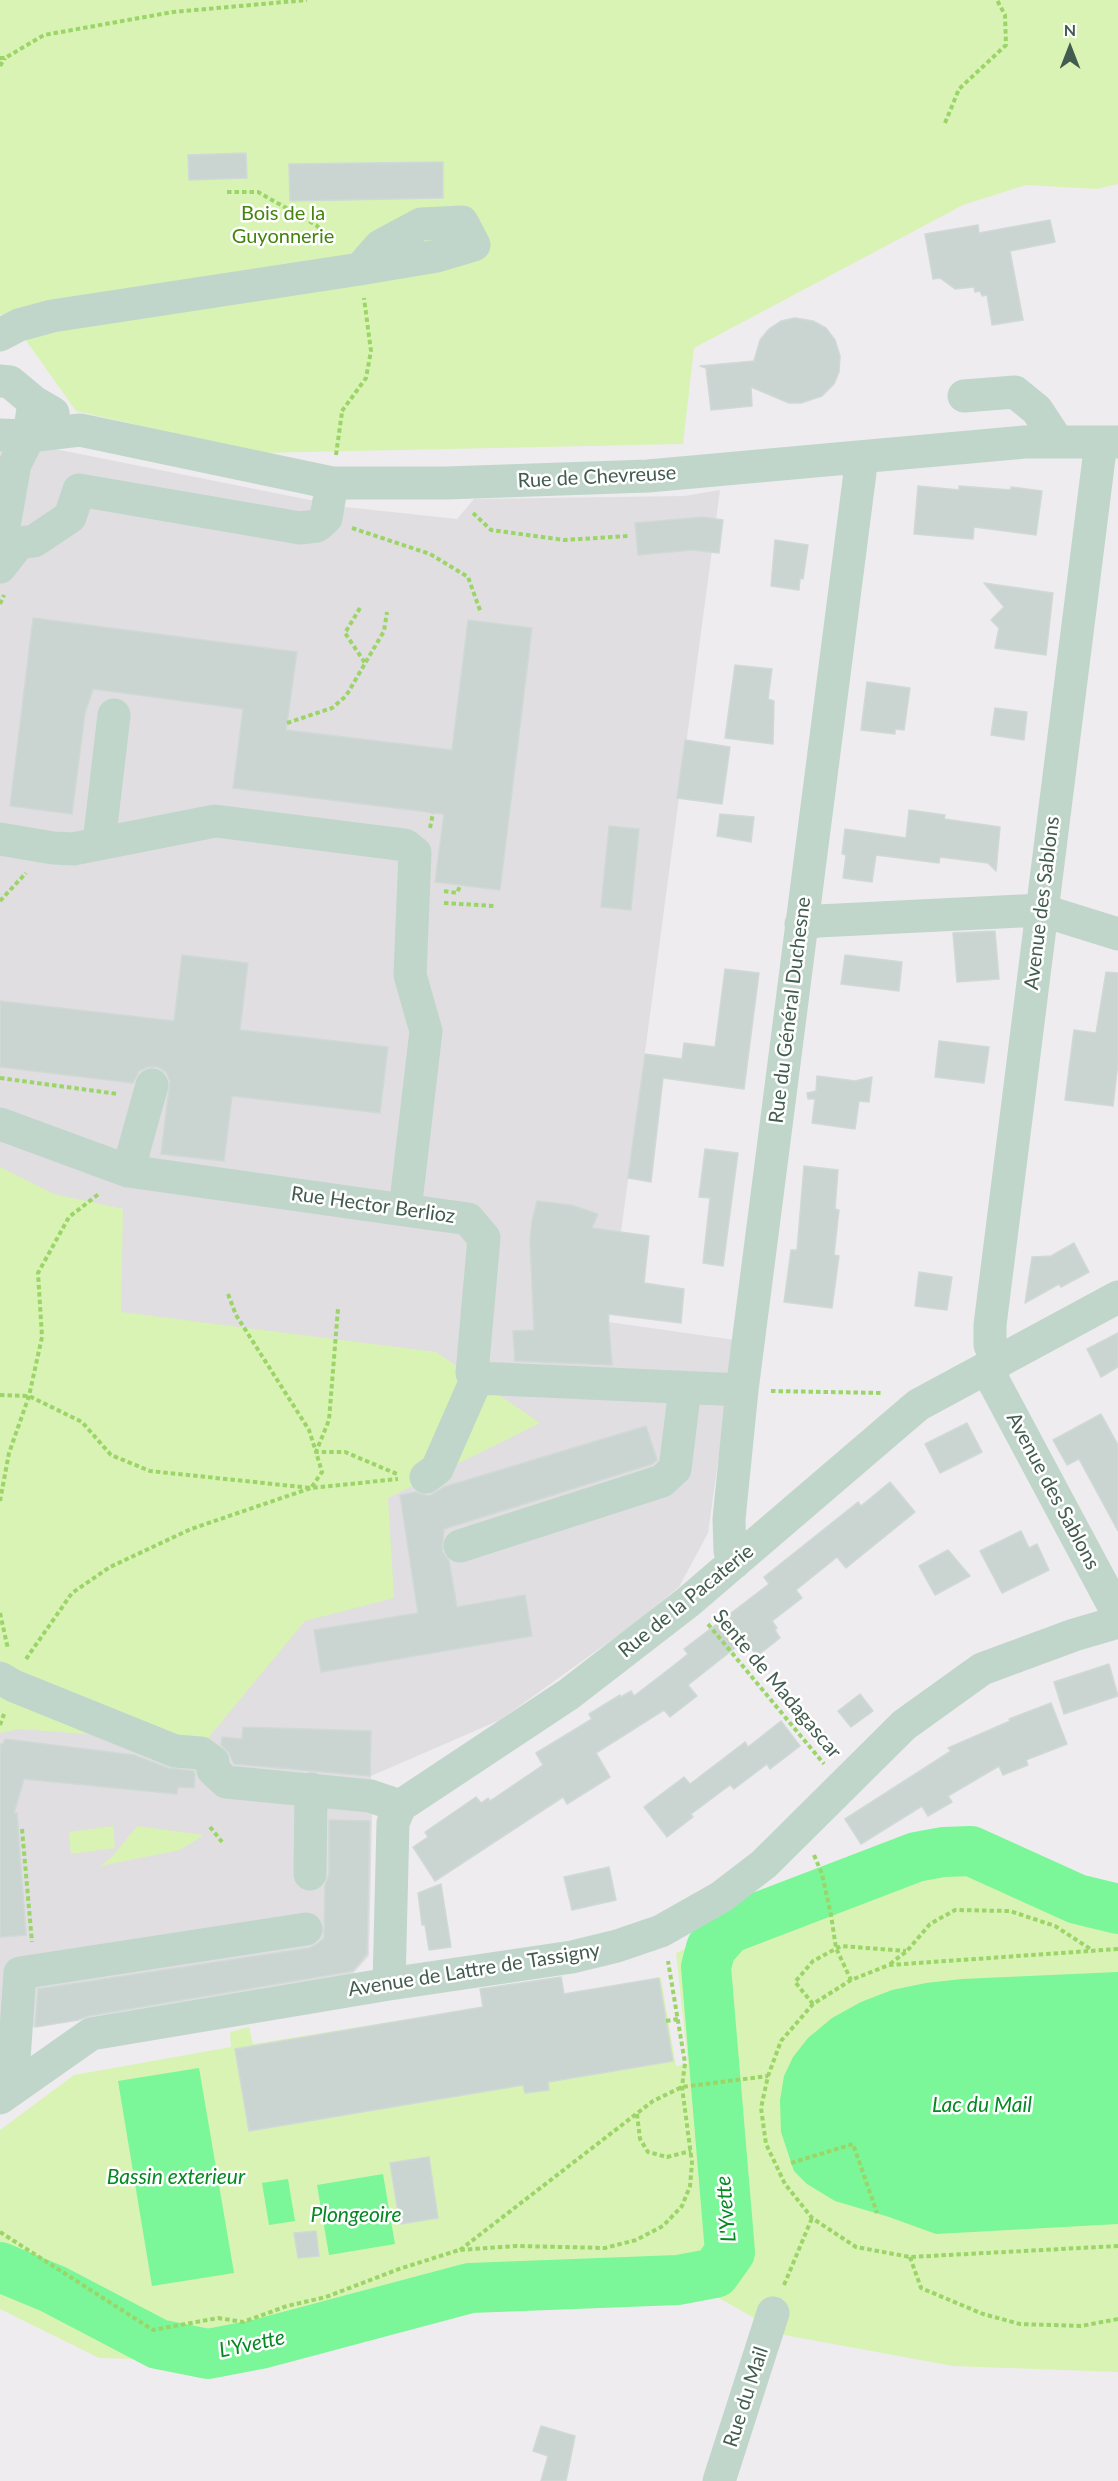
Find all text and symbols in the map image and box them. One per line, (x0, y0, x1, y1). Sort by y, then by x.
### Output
north arrow (1040, 18, 1100, 78)
text: N (1064, 20, 1076, 39)
park label: Bois de la Guyonnerie (232, 202, 334, 249)
street label: Rue de Chevreuse (517, 461, 677, 493)
street label: Avenue des Sablons (1019, 815, 1065, 991)
street label: Rue du Général Duchesne (764, 895, 816, 1125)
street label: Rue Hector Berlioz (290, 1182, 456, 1228)
street label: Avenue des Sablons (1001, 1408, 1105, 1574)
street label: Rue de la Pacaterie (614, 1539, 758, 1663)
street label: Sente de Madagascar (708, 1605, 846, 1763)
street label: Avenue de Lattre de Tassigny (346, 1938, 602, 2002)
water label: Lac du Mail (932, 2092, 1032, 2118)
water label: Bassin exterieur (107, 2164, 245, 2190)
water label: L'Yvette (711, 2175, 741, 2243)
water label: Plongeoire (311, 2202, 401, 2228)
water label: L'Yvette (217, 2325, 287, 2363)
street label: Rue du Mail (718, 2344, 774, 2450)

